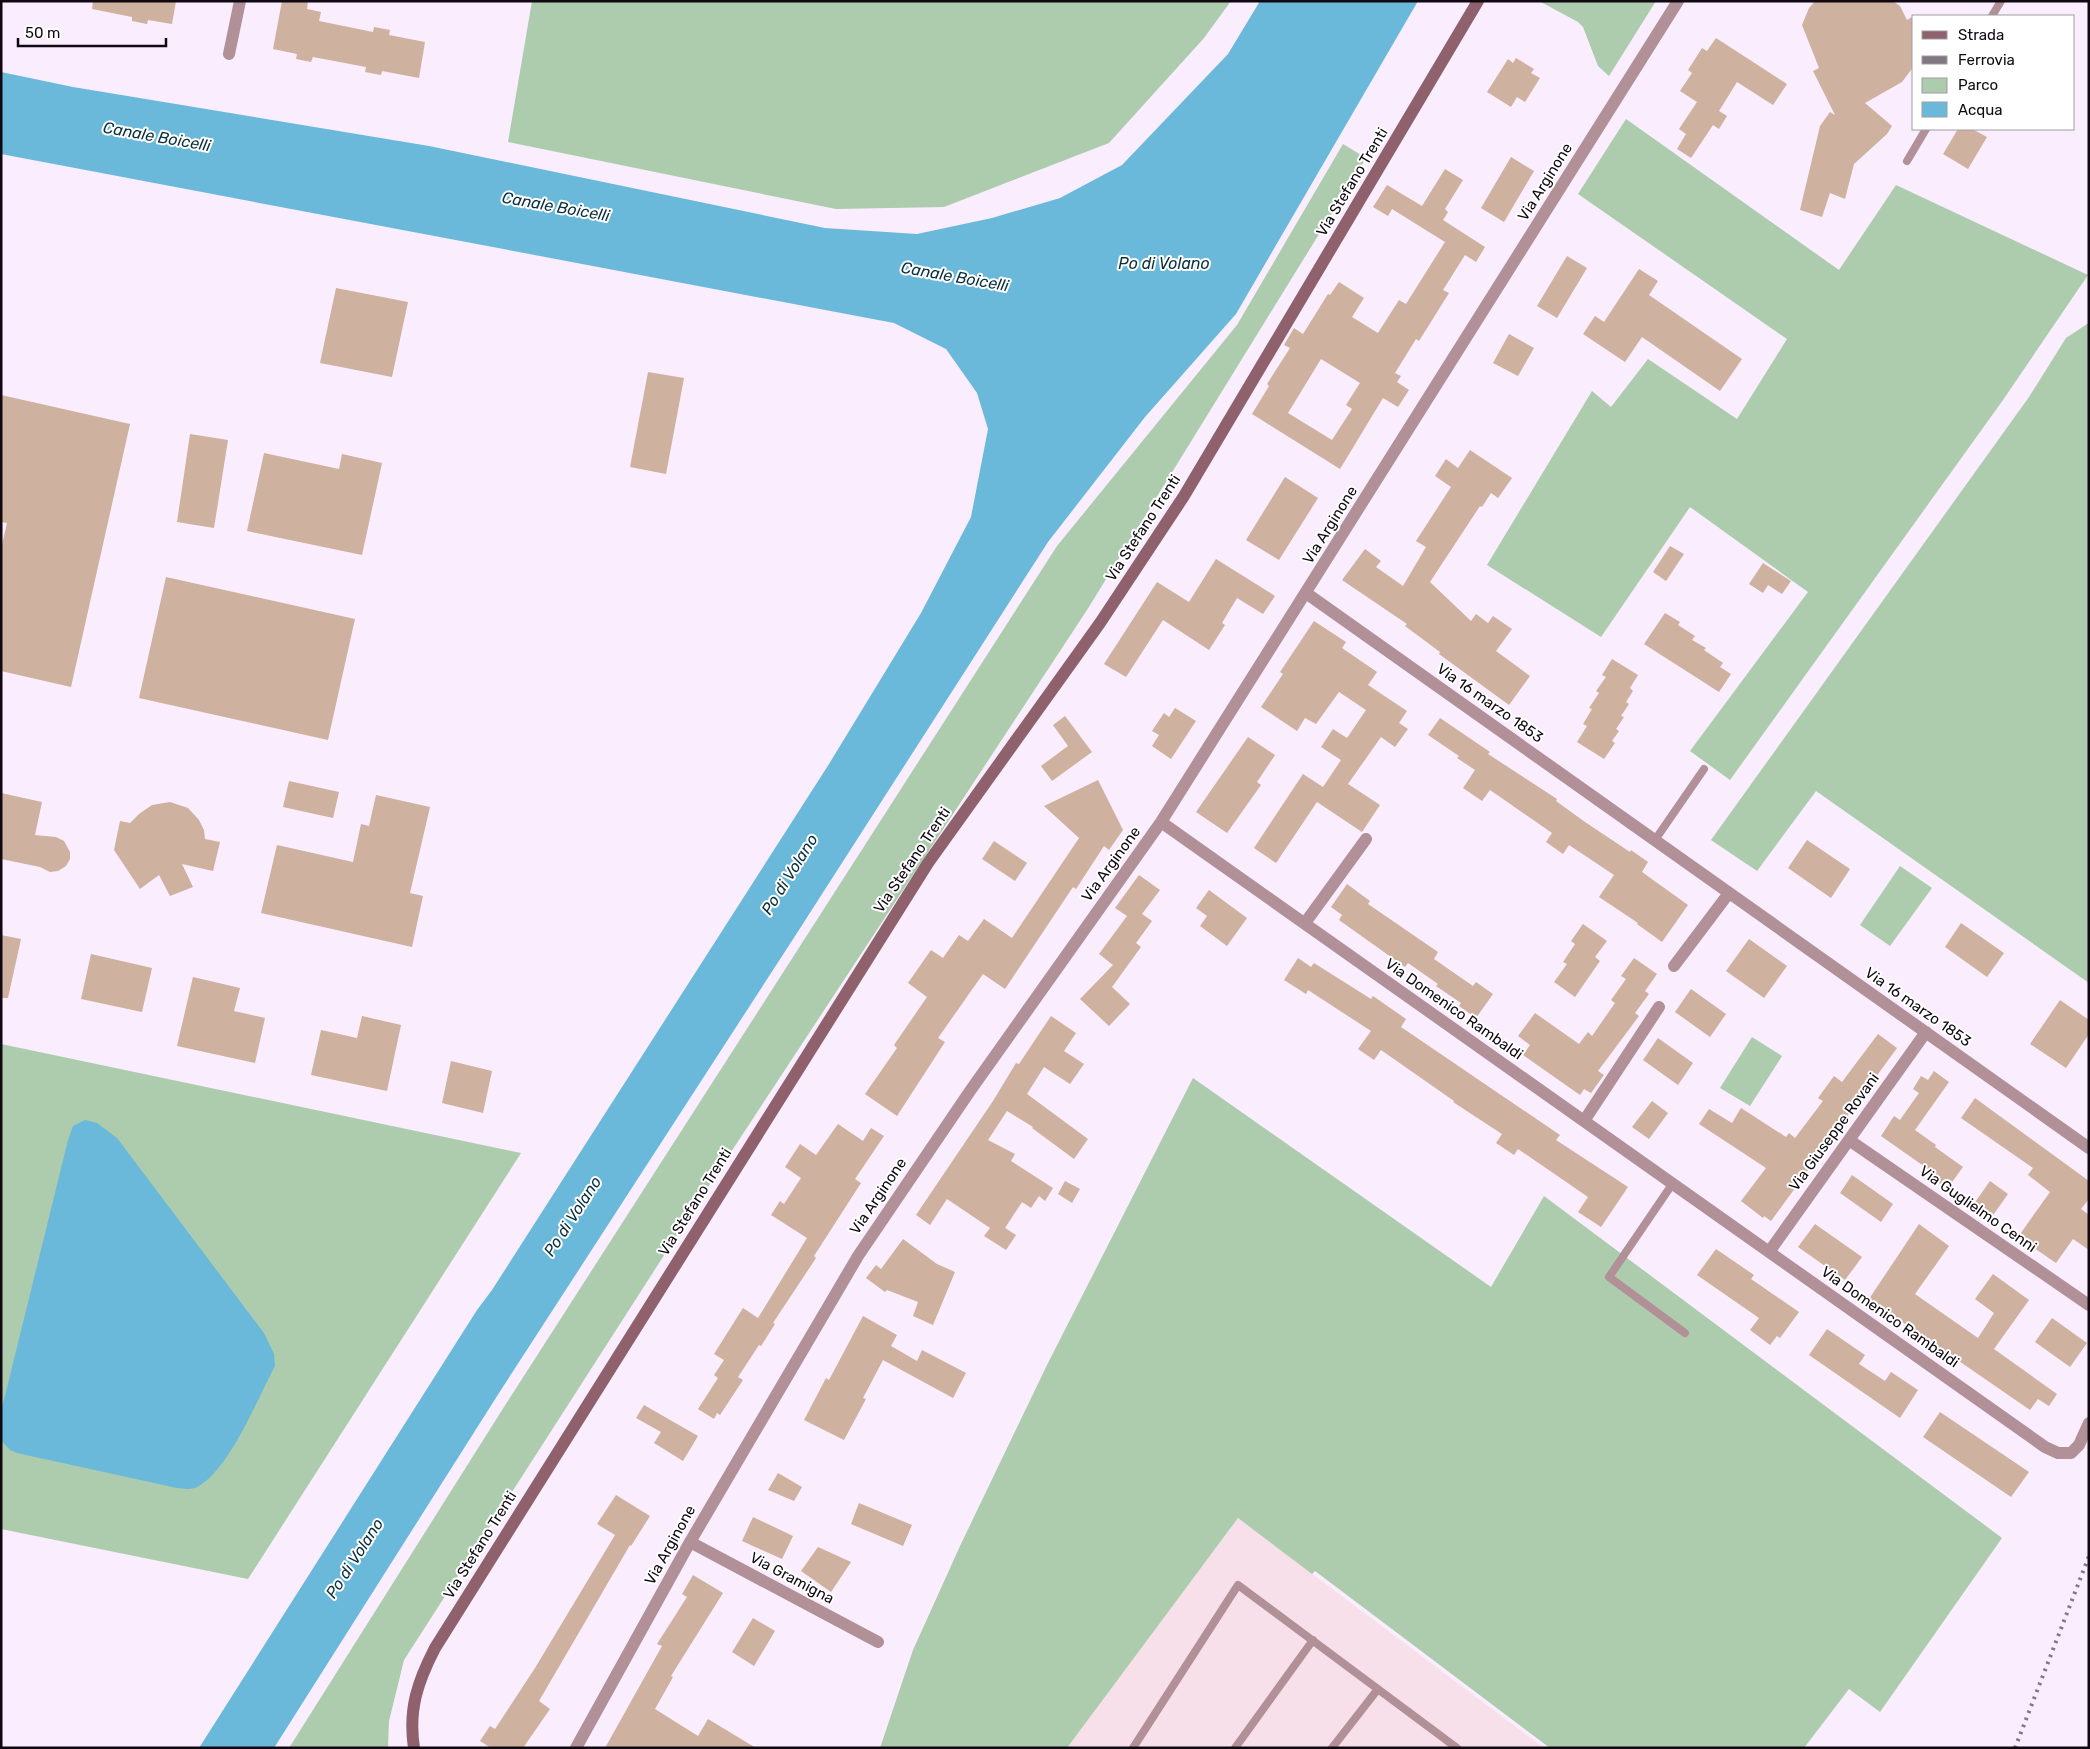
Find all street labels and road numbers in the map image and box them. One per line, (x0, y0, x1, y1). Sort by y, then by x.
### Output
street label: Via Stefano Trenti (1312, 124, 1392, 240)
street label: Via Arginone (1514, 140, 1576, 224)
street label: Via Stefano Trenti (1102, 471, 1184, 585)
street label: Via Arginone (1299, 483, 1361, 567)
street label: Via 16 marzo 1853 (1433, 660, 1547, 746)
street label: Via Stefano Trenti (870, 804, 954, 916)
street label: Via Arginone (1078, 823, 1144, 905)
street label: Via Domenico Rambaldi (1382, 955, 1526, 1063)
street label: Via 16 marzo 1853 (1861, 964, 1975, 1050)
street label: Via Giuseppe Rovani (1785, 1070, 1883, 1194)
street label: Via Stefano Trenti (655, 1145, 735, 1259)
street label: Via Arginone (846, 1154, 910, 1238)
street label: Via Guglielmo Cenni (1916, 1162, 2040, 1256)
street label: Via Domenico Rambaldi (1818, 1263, 1962, 1371)
street label: Via Stefano Trenti (440, 1488, 520, 1602)
street label: Via Arginone (641, 1502, 699, 1588)
street label: Via Gramigna (747, 1548, 837, 1608)

